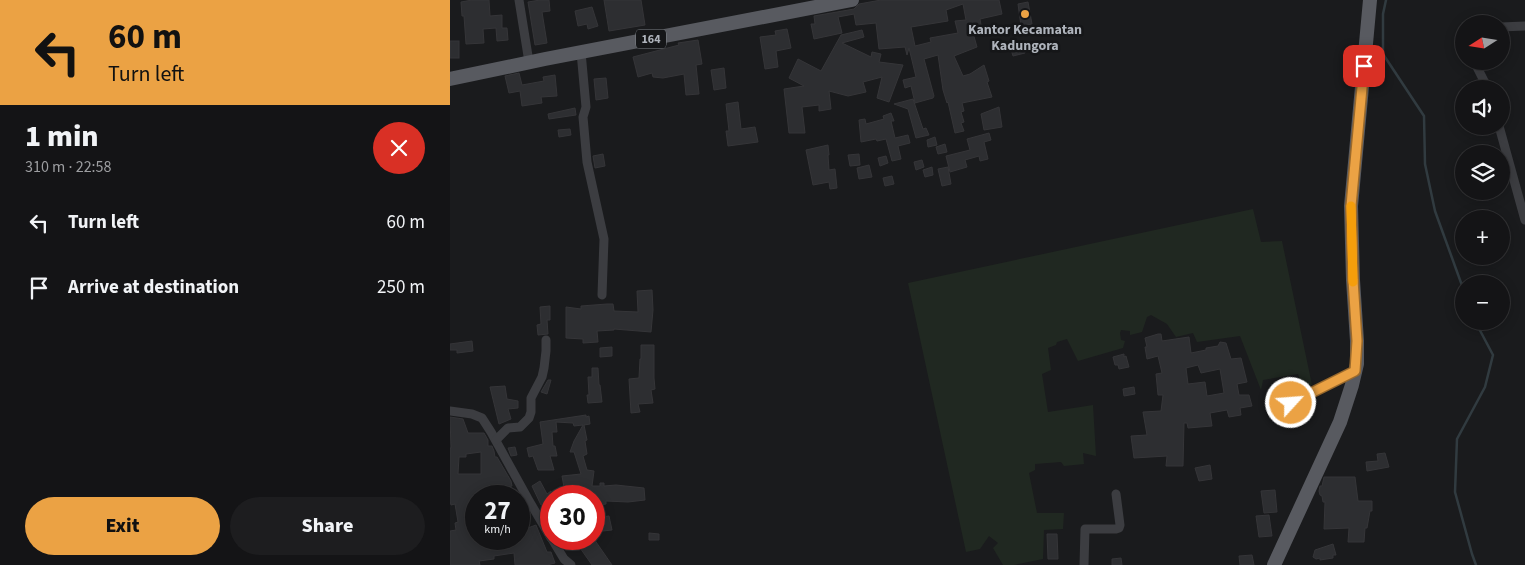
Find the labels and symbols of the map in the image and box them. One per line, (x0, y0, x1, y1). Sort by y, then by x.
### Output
marker: Kantor Kecamatan Kadungora (1019, 8, 1031, 20)
north arrow (1455, 15, 1510, 70)
place label: Kantor Kecamatan Kadungora (968, 20, 1082, 56)
road number: 164 (636, 30, 666, 48)
pin (1343, 45, 1385, 87)
position arrow (1264, 376, 1316, 428)
speed limit sign: 30 (540, 485, 605, 550)

